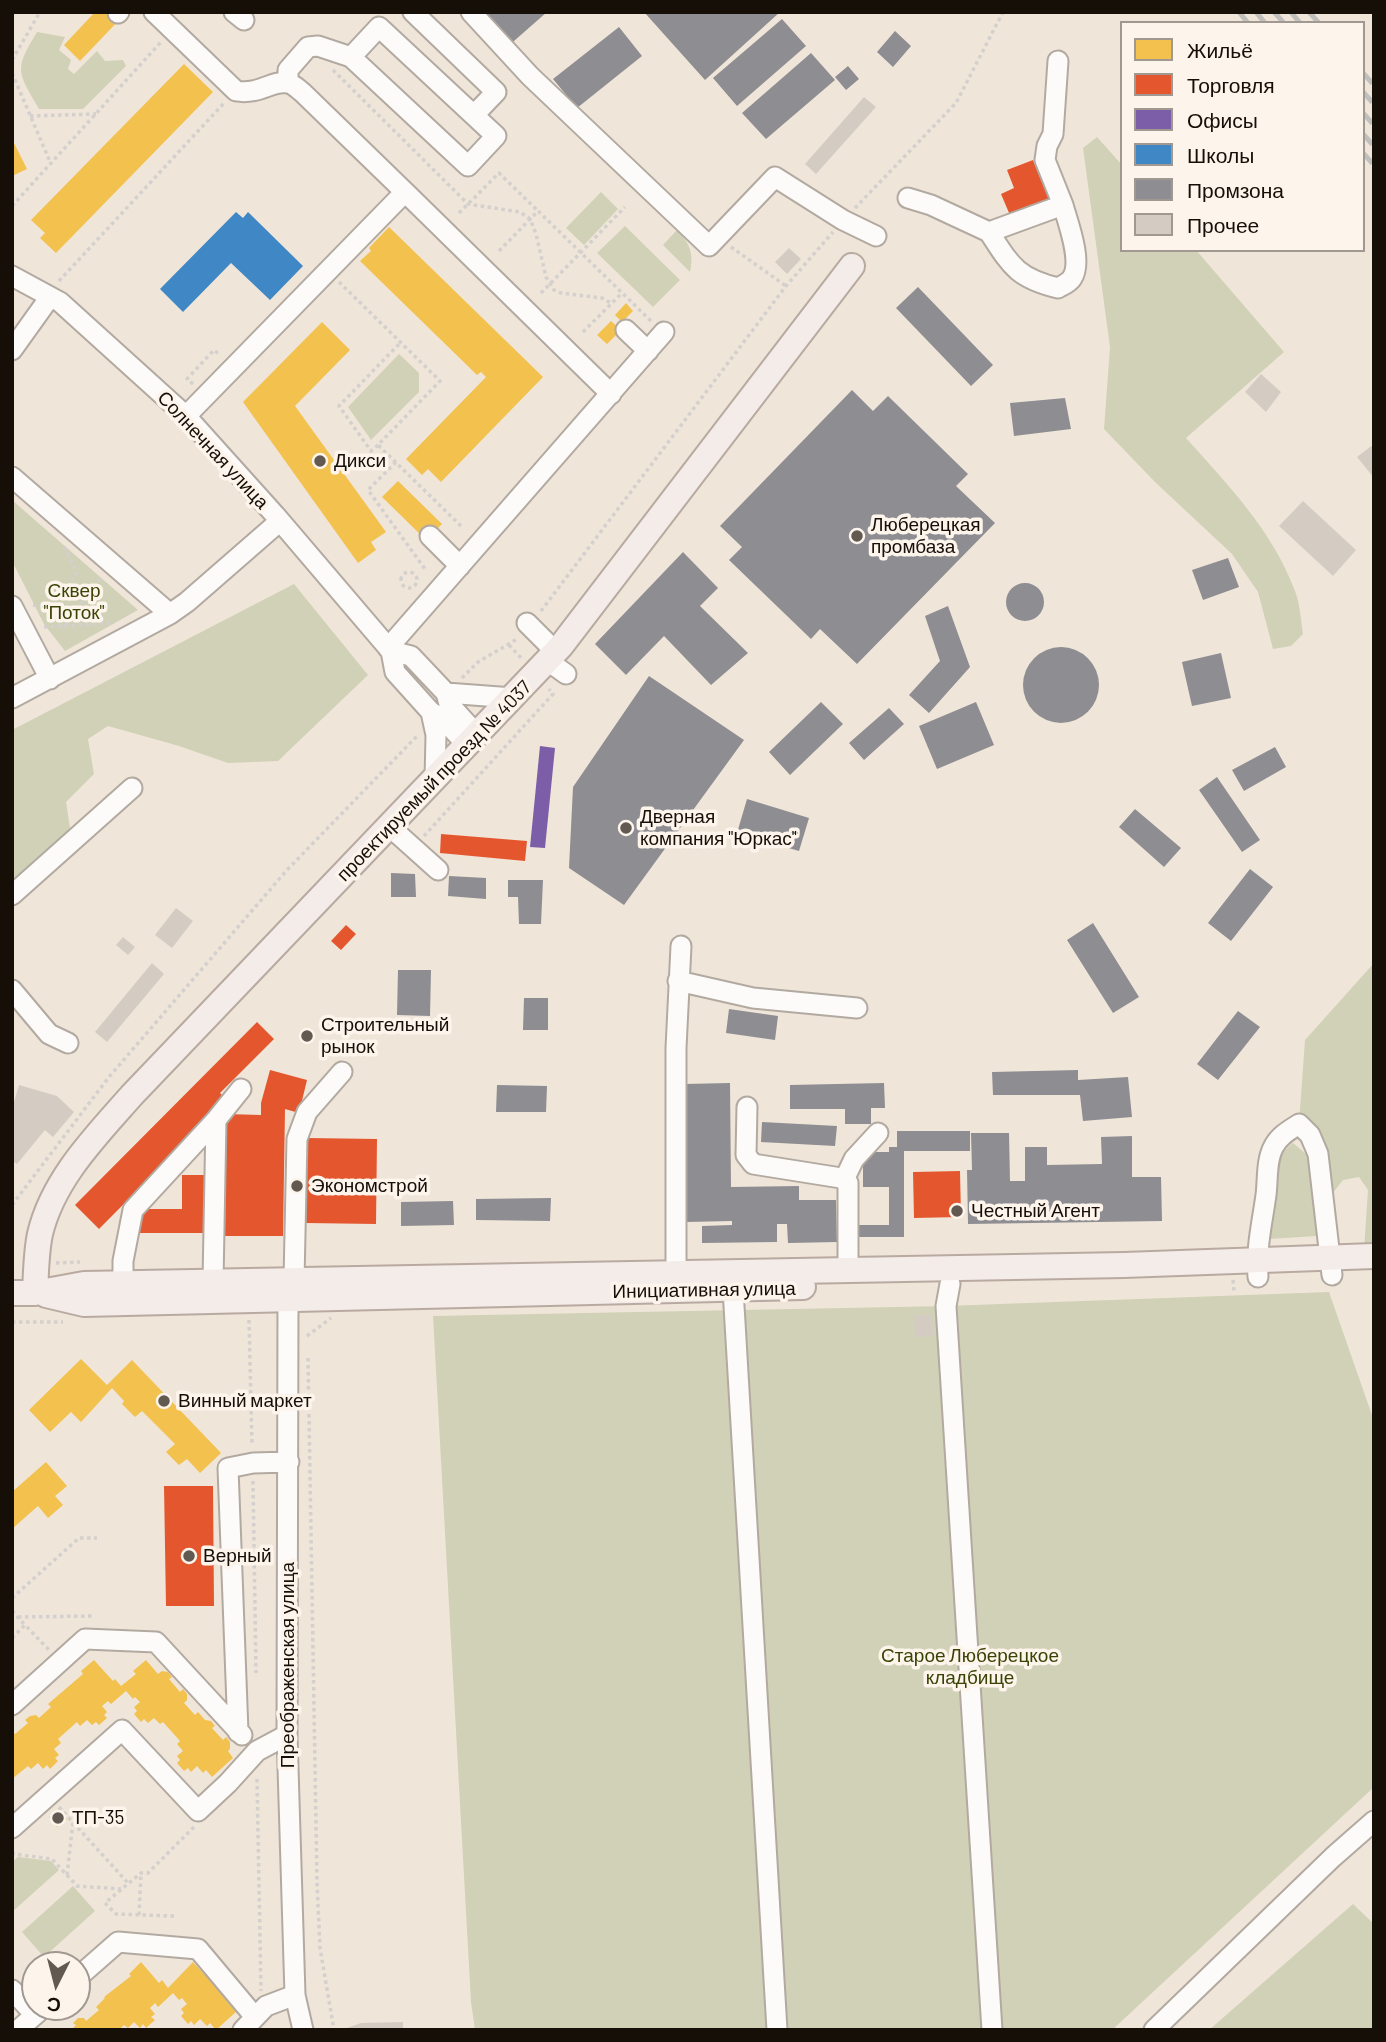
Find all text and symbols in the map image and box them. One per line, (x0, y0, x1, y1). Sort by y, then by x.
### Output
legend (1120, 21, 1365, 252)
text: Жильё (1187, 37, 1253, 62)
text: Торговля (1187, 72, 1275, 97)
text: Офисы (1187, 107, 1258, 132)
text: Школы (1187, 142, 1254, 167)
text: Промзона (1187, 177, 1284, 202)
text: Прочее (1187, 212, 1259, 237)
street label: Солнечная улица (153, 386, 273, 514)
place label: Дикси (334, 450, 386, 472)
marker: Дикси (312, 453, 328, 469)
place label: Люберецкая промбаза (871, 514, 981, 558)
marker: Люберецкая промбаза (849, 528, 865, 544)
park label: Сквер "Поток" (43, 580, 105, 624)
street label: проектируемый проезд № 4037 (332, 676, 536, 886)
place label: Дверная компания "Юркас" (640, 806, 797, 850)
marker: Дверная компания "Юркас" (618, 820, 634, 836)
place label: Строительный рынок (321, 1014, 449, 1058)
marker: Строительный рынок (299, 1028, 315, 1044)
place label: Экономстрой (311, 1175, 428, 1197)
marker: Экономстрой (289, 1178, 305, 1194)
place label: Честный Агент (971, 1200, 1100, 1222)
marker: Честный Агент (949, 1203, 965, 1219)
street label: Инициативная улица (612, 1277, 796, 1303)
place label: Винный маркет (178, 1390, 312, 1412)
marker: Винный маркет (156, 1393, 172, 1409)
place label: Верный (203, 1545, 272, 1567)
marker: Верный (181, 1548, 197, 1564)
street label: Преображенская улица (277, 1562, 299, 1768)
park label: Старое Люберецкое кладбище (881, 1645, 1059, 1689)
place label: ТП-35 (72, 1807, 124, 1829)
marker: ТП-35 (50, 1810, 66, 1826)
north arrow (21, 1951, 91, 2021)
text: С (46, 1993, 62, 2018)

